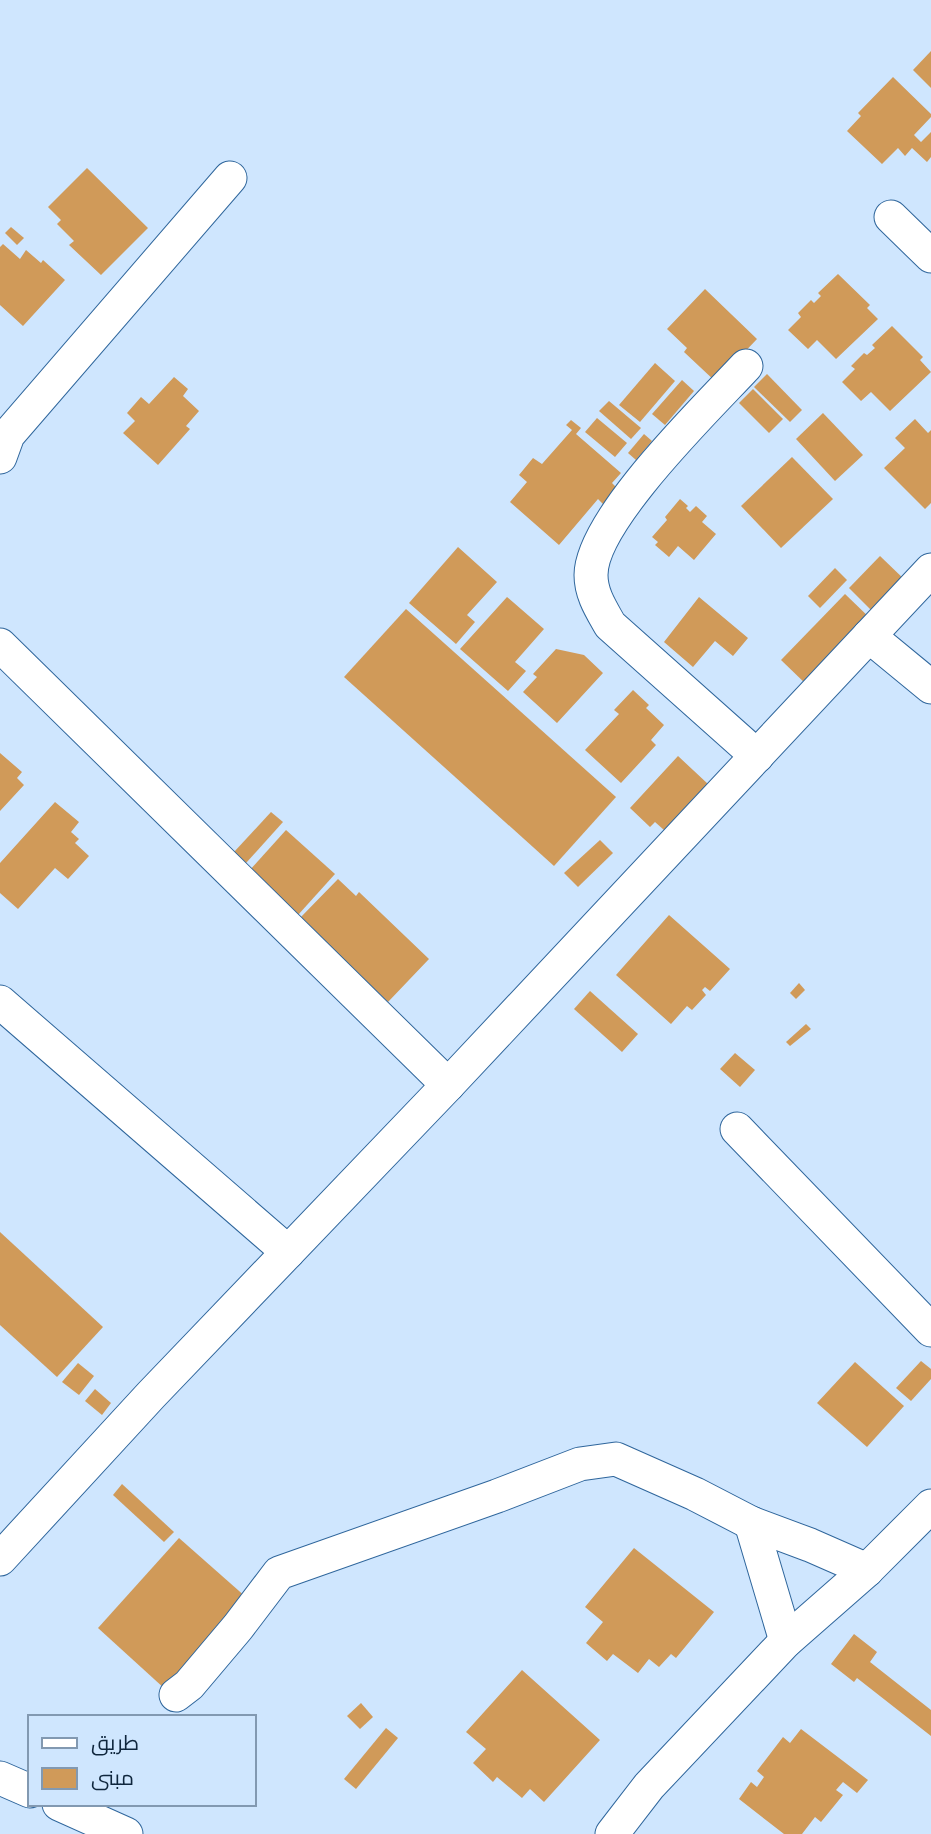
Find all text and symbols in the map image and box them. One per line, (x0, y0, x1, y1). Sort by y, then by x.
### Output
legend (28, 1715, 256, 1806)
text: طريق (91, 1729, 139, 1756)
text: مبنى (91, 1764, 134, 1791)

